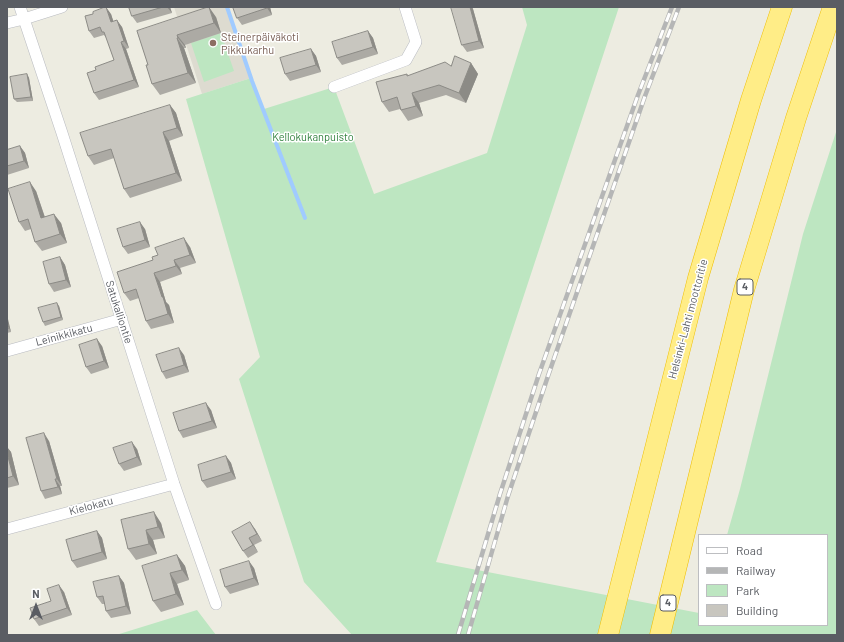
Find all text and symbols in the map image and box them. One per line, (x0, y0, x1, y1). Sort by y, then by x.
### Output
place label: Steinerpäiväkoti Pikkukarhu (221, 30, 299, 56)
marker: Steinerpäiväkoti Pikkukarhu (208, 38, 218, 48)
park label: Kellokukanpuisto (272, 130, 354, 144)
street label: Helsinki-Lahti moottoritie (666, 258, 710, 380)
street label: Satukalliontie (103, 279, 135, 345)
road number: 4 (737, 279, 753, 295)
street label: Leinikkikatu (34, 321, 94, 349)
street label: Kielokatu (68, 494, 114, 518)
legend (698, 534, 828, 626)
text: Road (736, 543, 763, 557)
text: Railway (736, 563, 775, 577)
text: Park (736, 583, 760, 597)
north arrow (16, 586, 56, 626)
text: N (32, 587, 40, 600)
road number: 4 (660, 595, 676, 611)
text: Building (736, 603, 778, 617)

